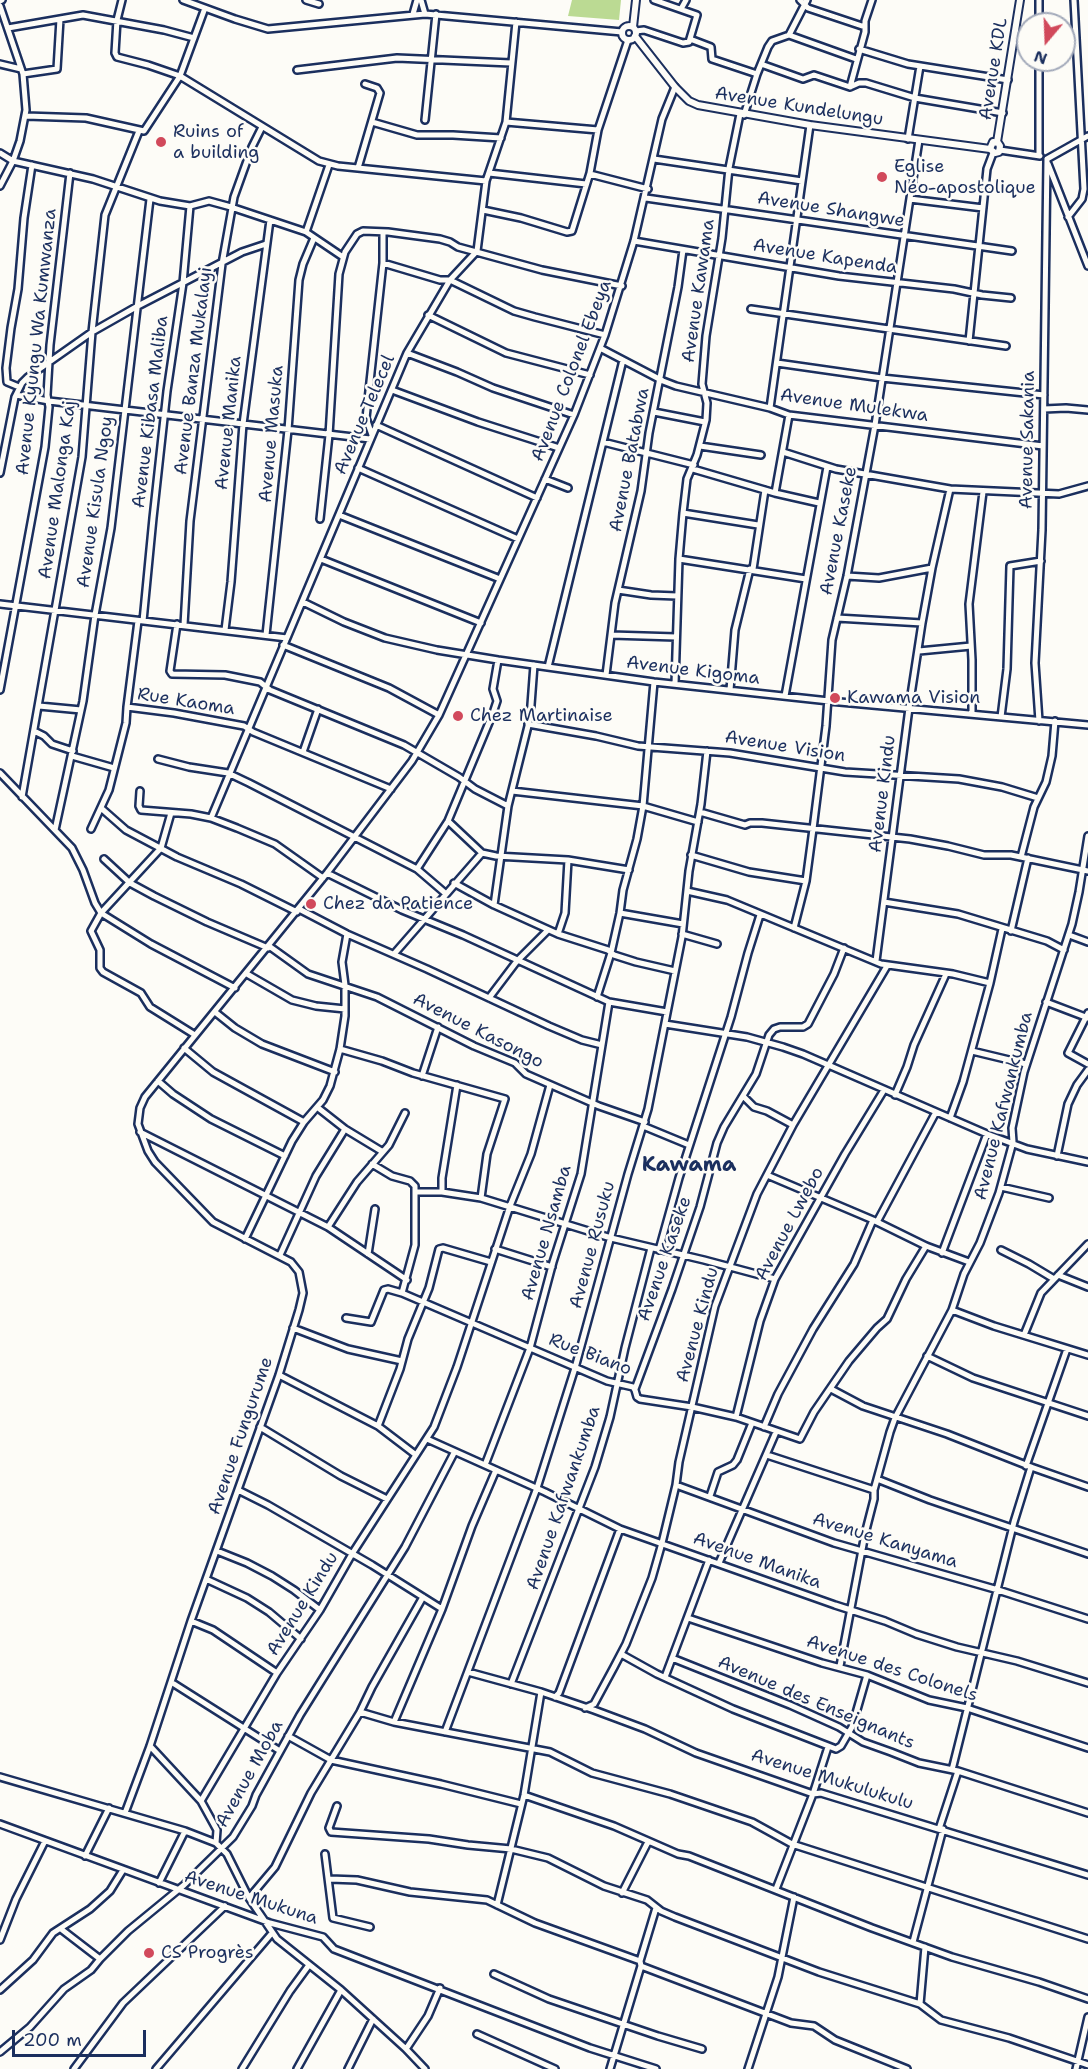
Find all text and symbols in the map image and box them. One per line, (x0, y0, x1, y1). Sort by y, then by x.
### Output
north arrow (1016, 12, 1076, 72)
street label: Avenue KDL (975, 16, 1013, 122)
text: N (1031, 46, 1050, 70)
street label: Avenue Kundelungu (713, 83, 885, 131)
place label: Ruins of a building (173, 121, 259, 164)
marker: Ruins of a building (154, 135, 168, 149)
place label: Eglise Néo-apostolique (894, 156, 1036, 198)
marker: Eglise Néo-apostolique (875, 170, 889, 184)
street label: Avenue Shangwe (756, 188, 906, 232)
street label: Avenue Kyungu Wa Kumwanza (12, 208, 62, 476)
street label: Avenue Kawama (678, 218, 720, 364)
street label: Avenue Kapenda (751, 235, 899, 279)
street label: Avenue Banza Mukalayi (171, 266, 217, 476)
street label: Avenue Colonel Ebeya (527, 277, 617, 465)
street label: Avenue Kibasa Maliba (128, 314, 174, 510)
street label: Avenue Telecel (330, 352, 400, 478)
street label: Avenue Manika (211, 355, 247, 491)
street label: Avenue Masuka (255, 364, 289, 504)
street label: Avenue Sakania (1016, 371, 1040, 509)
street label: Avenue Mulekwa (779, 385, 929, 427)
street label: Avenue Batabwa (605, 386, 655, 534)
street label: Avenue Malonga Kaj (35, 399, 81, 581)
street label: Avenue Kisula Ngoy (73, 415, 119, 589)
street label: Avenue Kaseke (816, 465, 862, 597)
street label: Avenue Kigoma (625, 652, 761, 690)
street label: Rue Kaoma (136, 684, 236, 720)
place label: Kawama Vision (847, 687, 980, 709)
marker: Kawama Vision (828, 691, 842, 705)
place label: Chez Martinaise (470, 705, 613, 727)
marker: Chez Martinaise (451, 709, 465, 723)
street label: Avenue Vision (723, 727, 847, 767)
street label: Avenue Kindu (865, 734, 901, 854)
place label: Chez da Patience (323, 893, 473, 915)
marker: Chez da Patience (304, 897, 318, 911)
street label: Avenue Kasongo (409, 989, 547, 1073)
street label: Avenue Kafwankumba (970, 1010, 1038, 1202)
district label: Kawama (642, 1153, 736, 1179)
street label: Avenue Nsamba (517, 1163, 577, 1303)
street label: Avenue Lwebo (751, 1164, 829, 1284)
street label: Avenue Rusuku (566, 1179, 620, 1311)
street label: Avenue Kaseke (634, 1194, 696, 1324)
street label: Avenue Kindu (672, 1265, 724, 1385)
street label: Rue Biano (545, 1329, 635, 1381)
street label: Avenue Fungurume (204, 1354, 278, 1518)
street label: Avenue Kafwankumba (522, 1403, 606, 1593)
street label: Avenue Kanyama (810, 1509, 960, 1573)
street label: Avenue Manika (690, 1528, 824, 1594)
street label: Avenue Kindu (262, 1548, 344, 1660)
street label: Avenue des Colonels (804, 1631, 980, 1707)
street label: Avenue des Enseignants (714, 1652, 918, 1754)
street label: Avenue Moba (212, 1717, 288, 1831)
street label: Avenue Mukulukulu (748, 1745, 916, 1815)
street label: Avenue Mukuna (181, 1866, 321, 1930)
place label: CS Progrès (161, 1942, 254, 1964)
marker: CS Progrès (142, 1946, 156, 1960)
scale bar (15, 2018, 148, 2056)
text: 200 m (23, 2028, 82, 2052)

